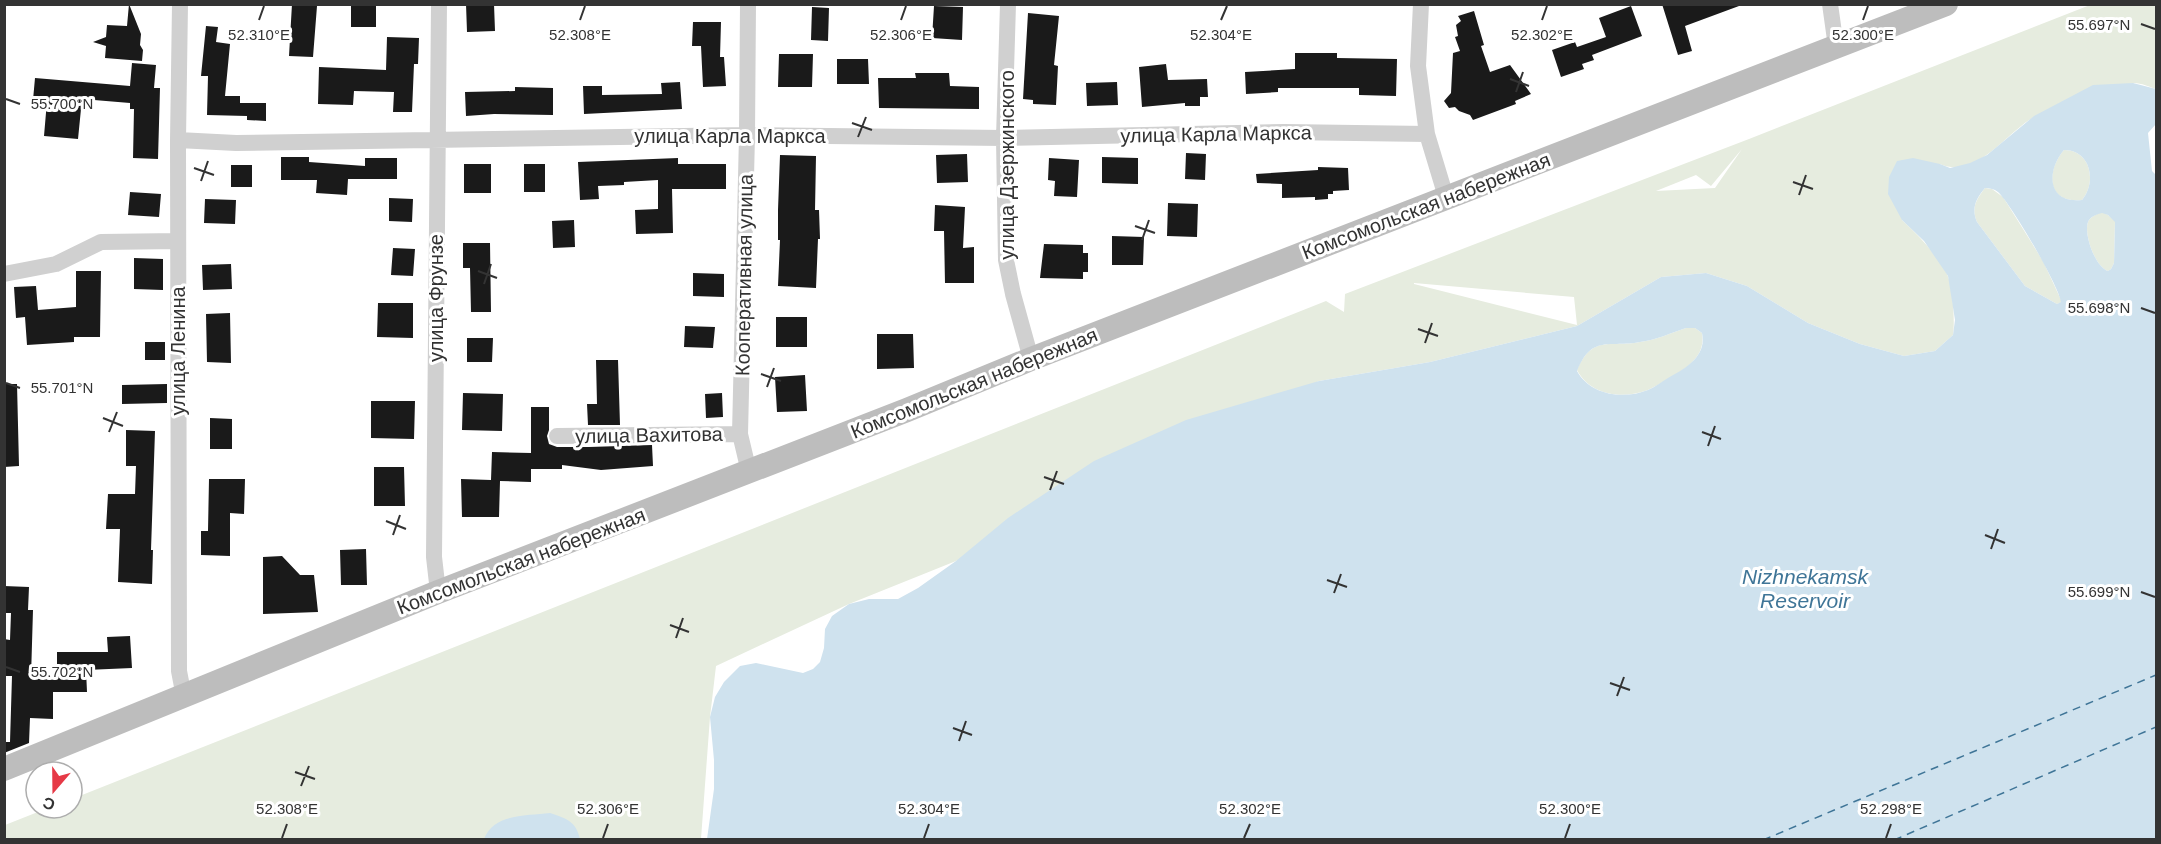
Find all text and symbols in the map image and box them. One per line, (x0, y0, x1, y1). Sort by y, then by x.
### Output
text: 55.697°N (2068, 16, 2130, 33)
text: 52.310°E (228, 26, 290, 43)
text: 52.308°E (549, 26, 611, 43)
text: 52.306°E (870, 26, 932, 43)
text: 52.304°E (1190, 26, 1252, 43)
text: 52.302°E (1511, 26, 1573, 43)
text: 52.300°E (1832, 26, 1894, 43)
street label: улица Дзержинского (996, 70, 1018, 260)
text: 55.700°N (31, 95, 93, 112)
street label: улица Карла Маркса (1120, 121, 1313, 147)
street label: улица Карла Маркса (634, 125, 827, 147)
street label: Комсомольская набережная (1299, 148, 1553, 264)
street label: Кооперативная улица (731, 173, 757, 376)
street label: улица Фрунзе (425, 234, 447, 362)
street label: улица Ленина (167, 286, 189, 416)
text: 55.698°N (2068, 299, 2130, 316)
street label: Комсомольская набережная (847, 323, 1101, 443)
text: 55.701°N (31, 379, 93, 396)
street label: улица Вахитова (575, 423, 724, 447)
street label: Комсомольская набережная (394, 503, 648, 619)
water label: Nizhnekamsk Reservoir (1742, 565, 1870, 612)
text: 55.699°N (2068, 583, 2130, 600)
text: 55.702°N (31, 663, 93, 680)
north arrow (24, 760, 84, 820)
text: С (40, 794, 57, 814)
text: 52.308°E (256, 800, 318, 817)
text: 52.306°E (577, 800, 639, 817)
text: 52.304°E (898, 800, 960, 817)
text: 52.302°E (1219, 800, 1281, 817)
text: 52.300°E (1539, 800, 1601, 817)
text: 52.298°E (1860, 800, 1922, 817)

